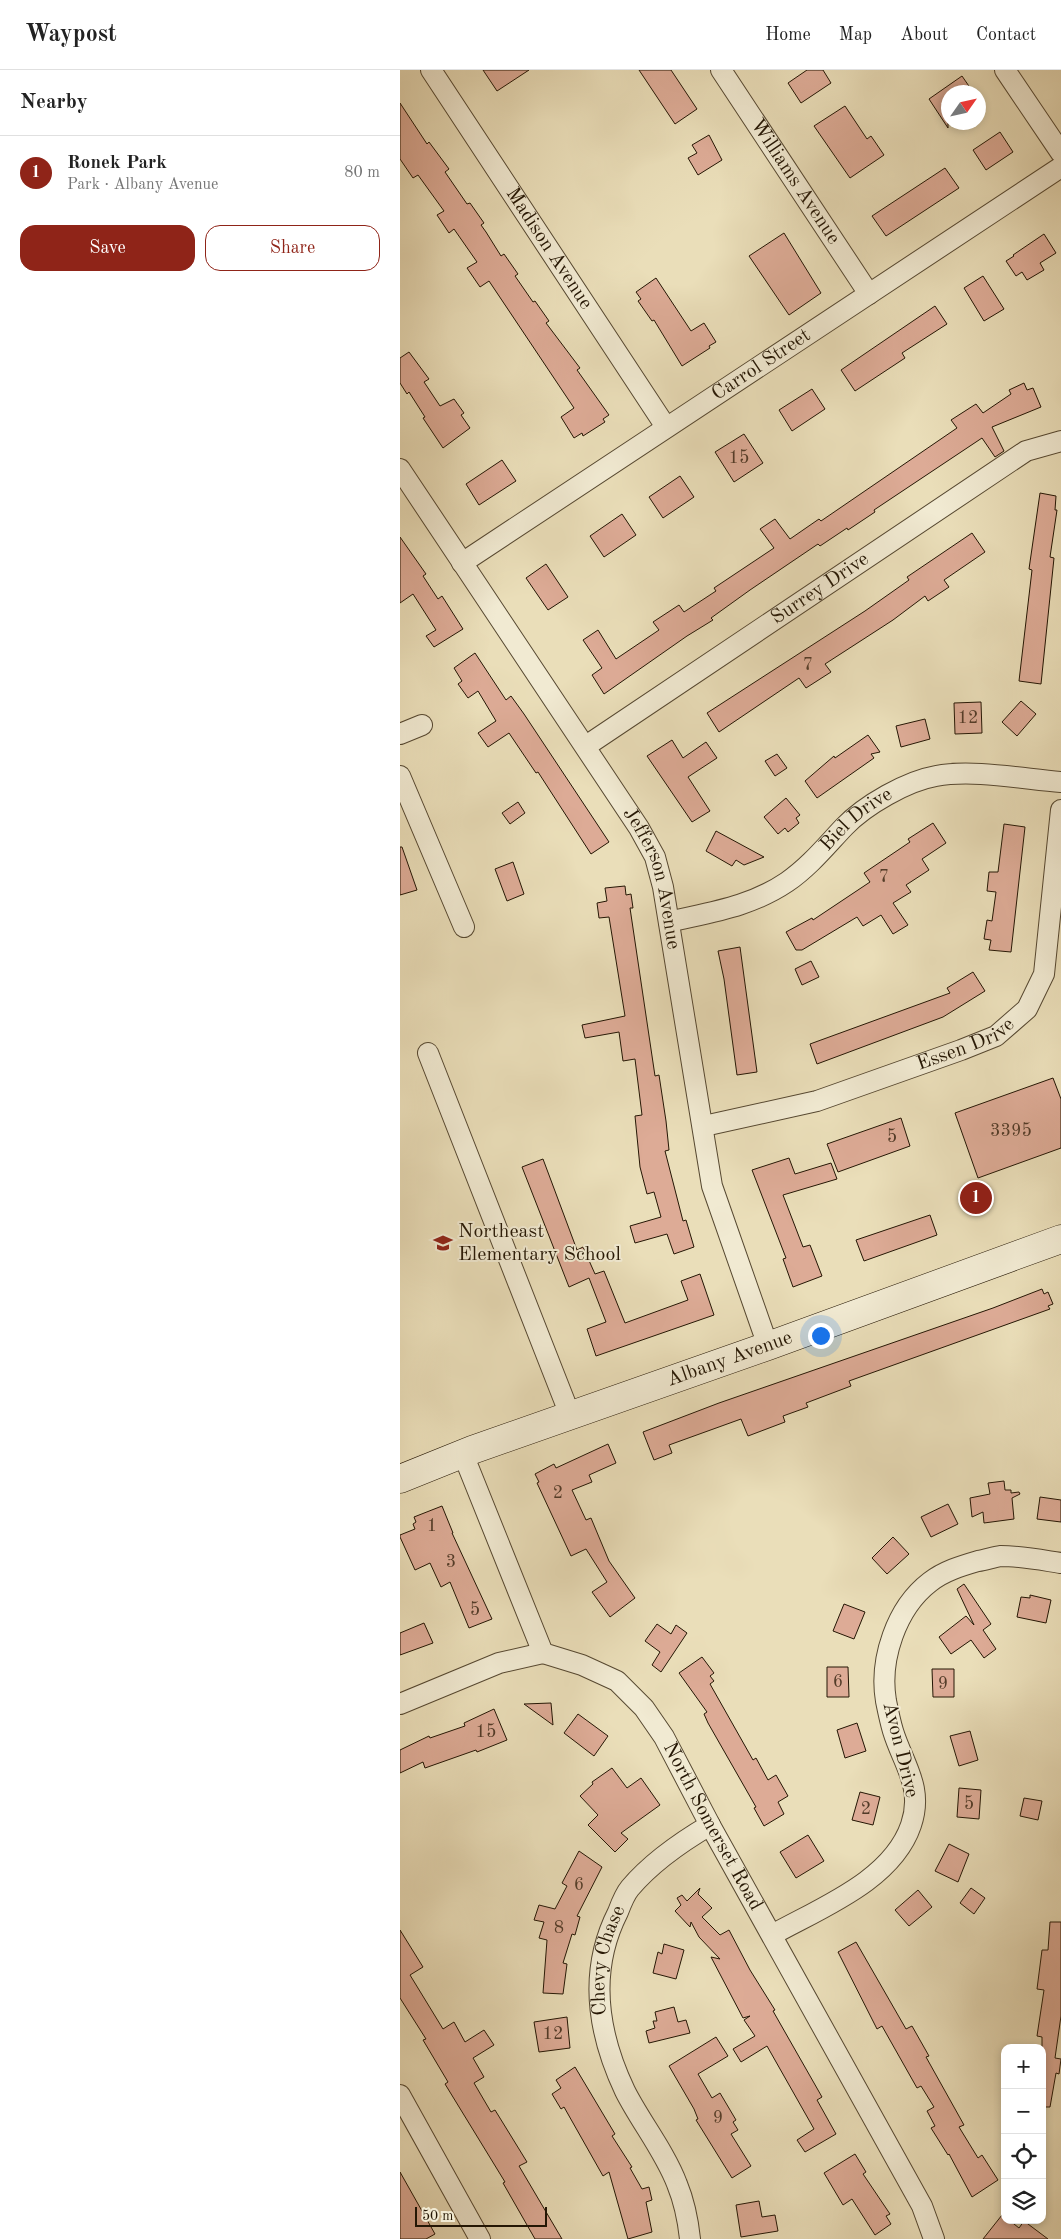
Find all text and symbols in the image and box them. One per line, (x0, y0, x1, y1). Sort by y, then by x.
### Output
text: Waypost (25, 23, 117, 47)
text: Home (765, 26, 811, 44)
text: Map (839, 26, 872, 44)
text: About (900, 26, 948, 44)
text: Contact (976, 26, 1036, 44)
north arrow (941, 85, 986, 130)
text: Nearby (20, 92, 88, 113)
street label: Williams Avenue (746, 115, 843, 248)
text: Ronek Park (67, 154, 167, 173)
text: 1 (31, 165, 41, 181)
text: 80 m (344, 165, 380, 181)
text: Park · Albany Avenue (67, 177, 218, 193)
street label: Madison Avenue (502, 184, 596, 313)
button: Save (20, 225, 195, 271)
button: Share (205, 225, 380, 271)
street label: Carrol Street (709, 325, 814, 405)
house number: 15 (729, 449, 749, 467)
street label: Surrey Drive (768, 549, 873, 629)
house number: 7 (803, 656, 813, 674)
house number: 12 (958, 709, 978, 727)
street label: Biel Drive (817, 784, 896, 855)
street label: Jefferson Avenue (619, 804, 683, 951)
house number: 7 (879, 868, 889, 886)
street label: Essen Drive (914, 1015, 1019, 1075)
house number: 3395 (990, 1122, 1032, 1140)
house number: 5 (887, 1128, 897, 1146)
pin: 1 (960, 1179, 992, 1217)
place label: Northeast Elementary School (458, 1222, 621, 1265)
school or university icon: Northeast Elementary School (432, 1232, 454, 1254)
your location (808, 1323, 834, 1349)
street label: Albany Avenue (665, 1328, 795, 1391)
house number: 2 (553, 1484, 563, 1502)
house number: 1 (427, 1517, 437, 1535)
house number: 3 (446, 1553, 456, 1571)
house number: 5 (470, 1601, 480, 1619)
house number: 6 (833, 1673, 843, 1691)
house number: 9 (938, 1675, 948, 1693)
street label: Avon Drive (878, 1700, 922, 1800)
house number: 15 (476, 1723, 496, 1741)
street label: North Somerset Road (659, 1739, 766, 1914)
house number: 5 (964, 1795, 974, 1813)
house number: 2 (861, 1800, 871, 1818)
house number: 6 (574, 1876, 584, 1894)
street label: Chevy Chase (589, 1903, 629, 2017)
house number: 8 (554, 1919, 564, 1937)
house number: 12 (543, 2025, 563, 2043)
map controls (1001, 2044, 1046, 2224)
button: + (1001, 2044, 1046, 2089)
button: − (1001, 2089, 1046, 2134)
house number: 9 (713, 2109, 723, 2127)
button: locate (1001, 2134, 1046, 2179)
button: layers (1001, 2179, 1046, 2224)
scale bar (415, 2204, 548, 2227)
text: 50 m (422, 2209, 453, 2223)

